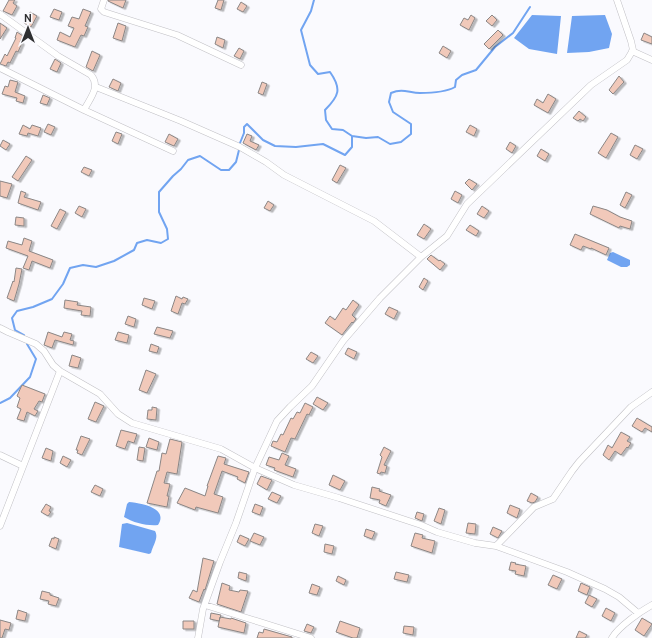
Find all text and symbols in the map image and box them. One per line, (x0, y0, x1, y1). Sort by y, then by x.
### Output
north arrow (8, 8, 48, 48)
text: N (24, 11, 32, 25)

